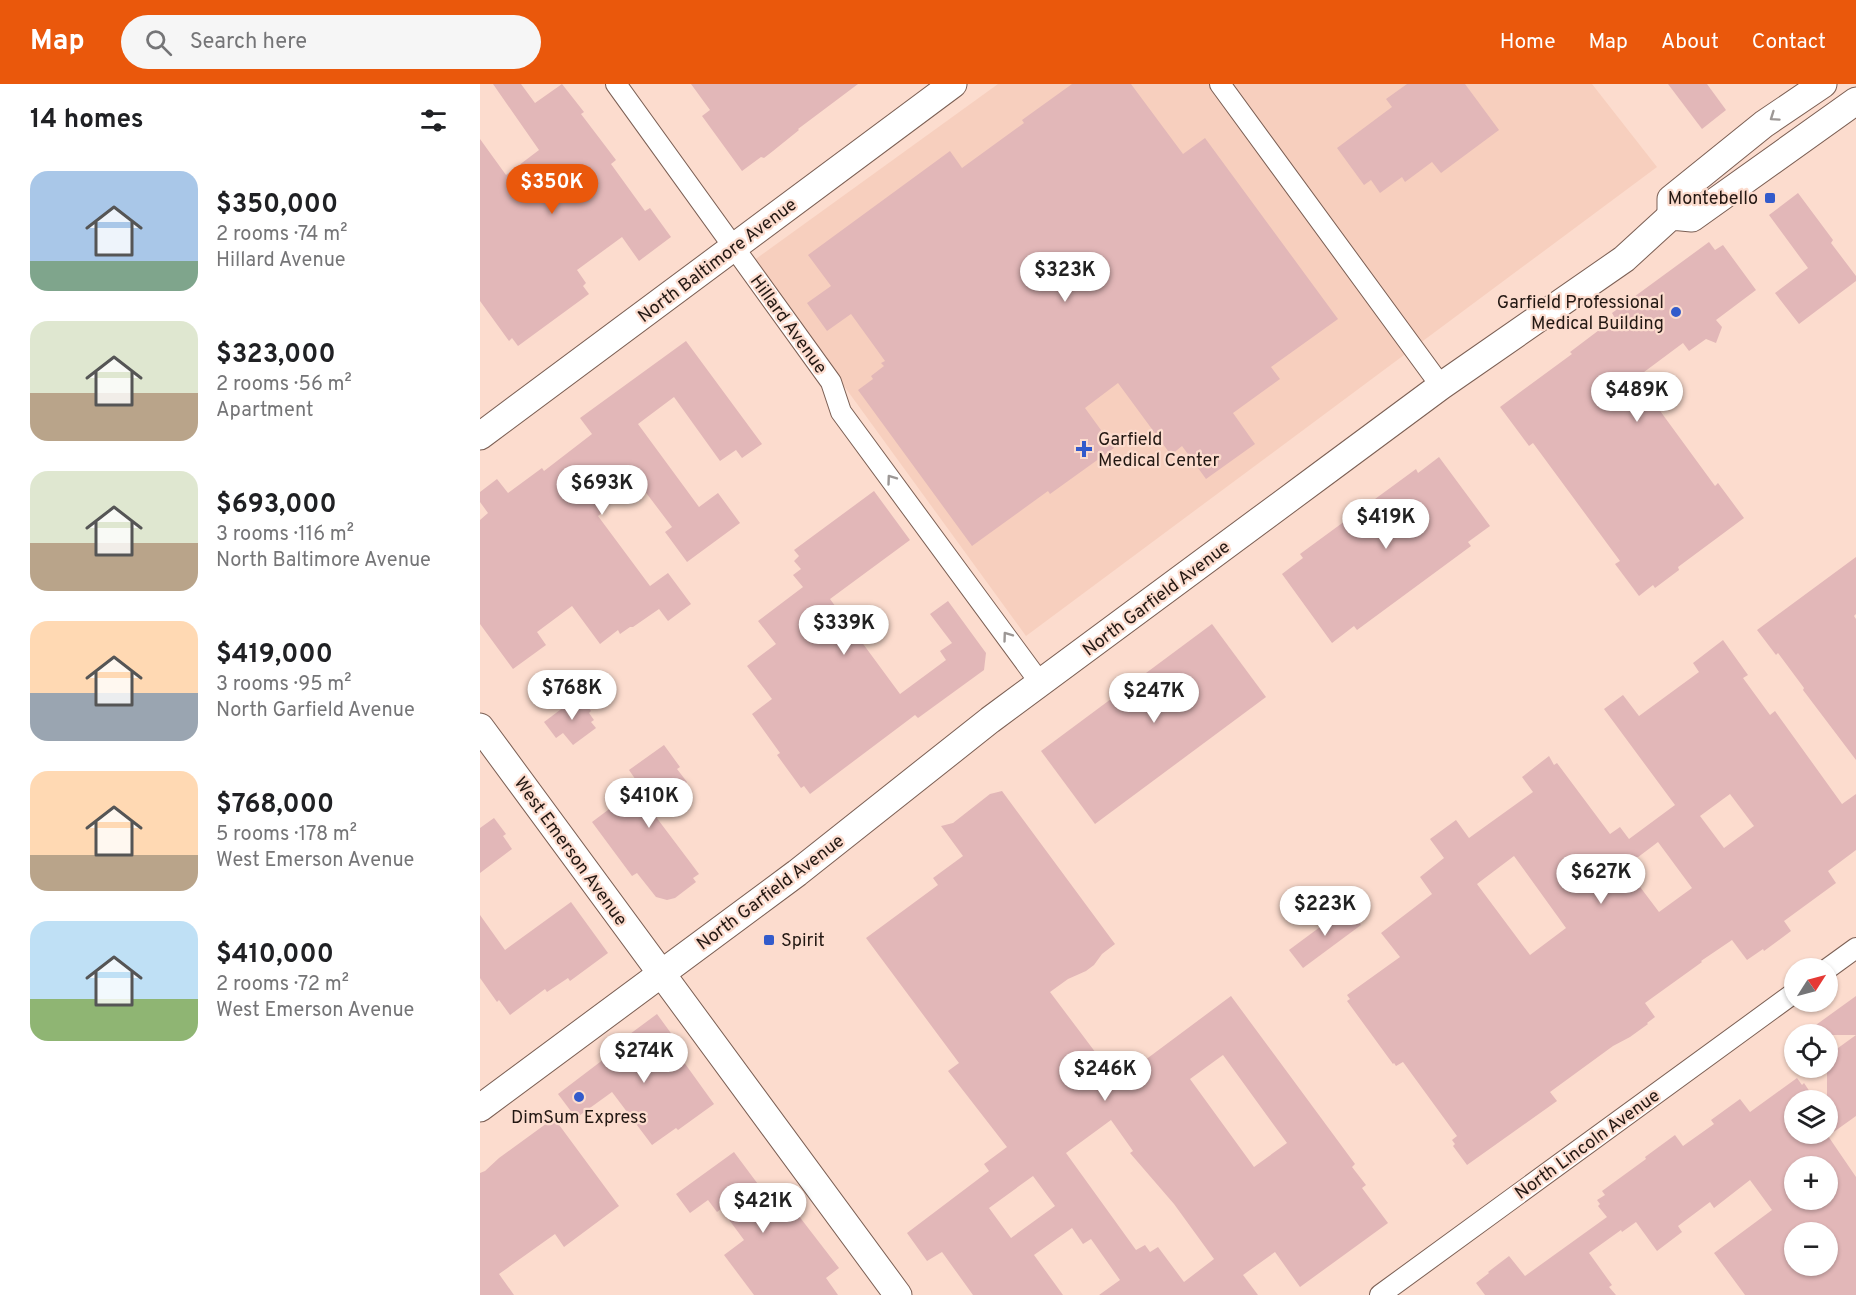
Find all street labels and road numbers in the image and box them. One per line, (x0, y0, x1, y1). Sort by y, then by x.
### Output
street label: North Baltimore Avenue (634, 194, 802, 329)
street label: Hillard Avenue (744, 271, 831, 379)
street label: North Garfield Avenue (1079, 536, 1235, 662)
street label: West Emerson Avenue (508, 773, 632, 931)
street label: North Garfield Avenue (693, 830, 849, 956)
street label: North Lincoln Avenue (1511, 1085, 1665, 1206)

